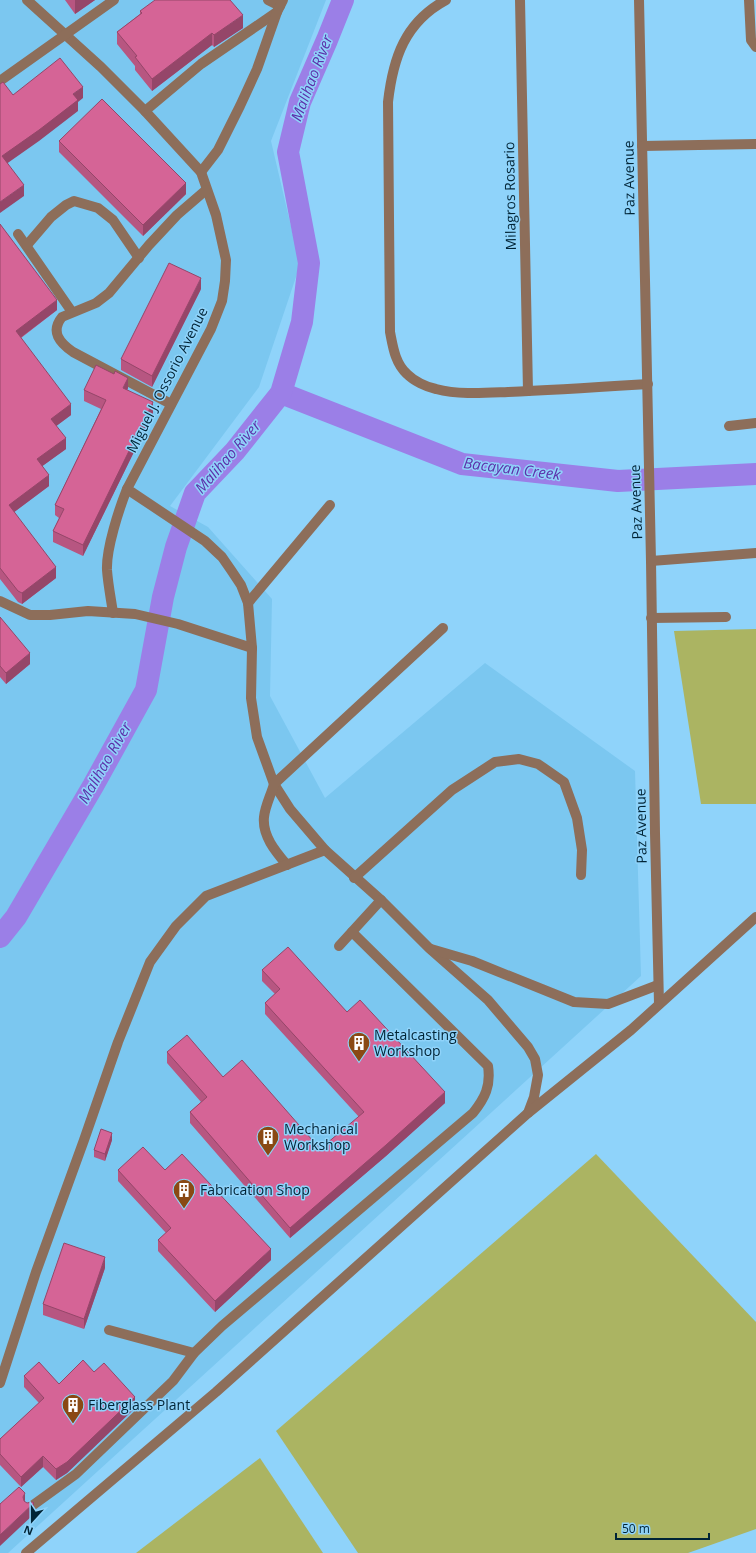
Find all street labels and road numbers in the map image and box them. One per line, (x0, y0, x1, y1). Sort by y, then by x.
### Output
street label: Paz Avenue (618, 140, 639, 216)
street label: Milagros Rosario (499, 142, 520, 251)
street label: Miguel J. Ossorio Avenue (122, 304, 212, 456)
street label: Paz Avenue (625, 464, 646, 540)
street label: Paz Avenue (630, 788, 651, 864)

